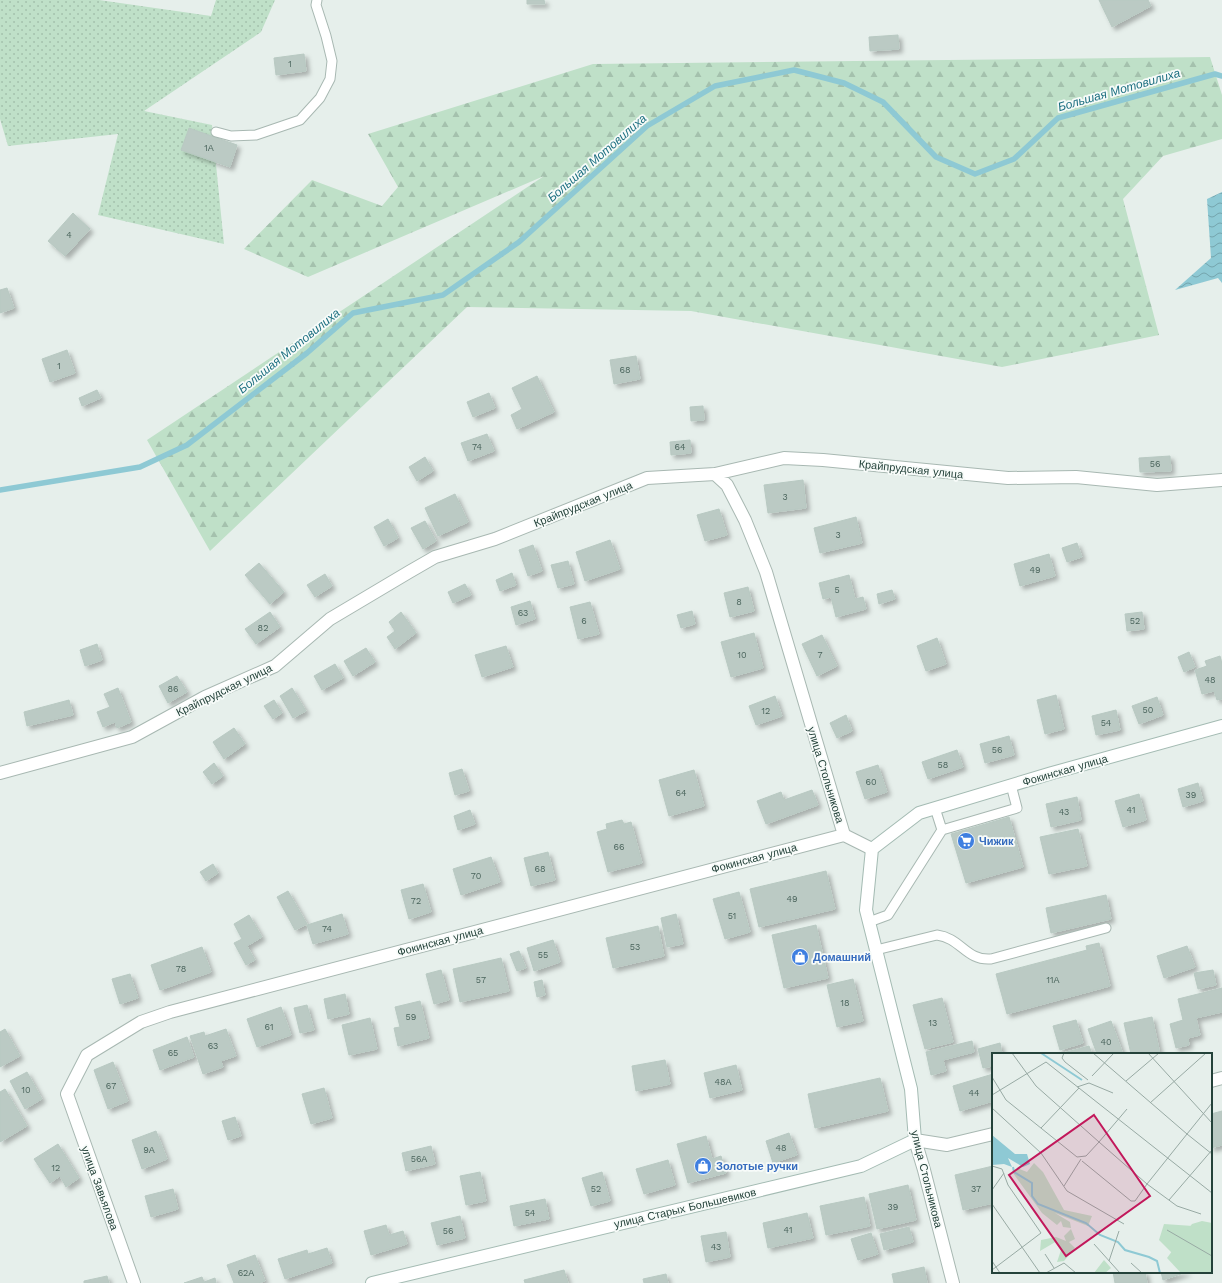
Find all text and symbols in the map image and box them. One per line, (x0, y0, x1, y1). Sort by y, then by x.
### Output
house number: 1 (288, 59, 292, 69)
water label: Большая Мотовилиха (1056, 66, 1182, 114)
water label: Большая Мотовилиха (545, 111, 650, 205)
house number: 1А (204, 143, 214, 153)
house number: 4 (66, 230, 72, 240)
water label: Большая Мотовилиха (235, 306, 343, 396)
house number: 1 (57, 361, 61, 371)
house number: 68 (619, 365, 631, 375)
house number: 74 (472, 442, 482, 452)
house number: 64 (675, 442, 686, 452)
street label: Крайпрудская улица (858, 458, 965, 482)
house number: 56 (1150, 459, 1160, 469)
street label: Крайпрудская улица (532, 478, 635, 530)
house number: 3 (782, 492, 788, 502)
house number: 3 (835, 530, 841, 540)
house number: 49 (1029, 565, 1041, 575)
house number: 5 (834, 585, 840, 595)
house number: 8 (736, 597, 742, 607)
house number: 63 (518, 608, 528, 618)
house number: 6 (581, 616, 587, 626)
house number: 52 (1130, 616, 1140, 626)
house number: 82 (258, 623, 268, 633)
house number: 10 (737, 650, 747, 660)
house number: 7 (817, 650, 823, 660)
street label: Крайпрудская улица (174, 661, 275, 719)
house number: 48 (1204, 675, 1216, 685)
house number: 86 (167, 684, 179, 694)
house number: 50 (1143, 705, 1154, 715)
house number: 12 (762, 706, 770, 716)
house number: 54 (1101, 718, 1112, 728)
street label: улица Стольникова (805, 725, 847, 826)
house number: 56 (992, 745, 1002, 755)
street label: Фокинская улица (1021, 752, 1110, 789)
house number: 58 (938, 760, 948, 770)
house number: 60 (865, 777, 877, 787)
house number: 64 (676, 788, 687, 798)
house number: 39 (1186, 790, 1196, 800)
house number: 41 (1127, 805, 1135, 815)
house number: 43 (1059, 807, 1069, 817)
supermarket icon: Чижик (956, 831, 976, 851)
place label: Чижик (979, 835, 1014, 848)
street label: Фокинская улица (710, 841, 799, 876)
house number: 66 (614, 842, 624, 852)
house number: 68 (534, 864, 546, 874)
house number: 70 (471, 871, 482, 881)
house number: 49 (786, 894, 798, 904)
house number: 72 (411, 896, 421, 906)
house number: 51 (728, 911, 736, 921)
house number: 74 (322, 924, 332, 934)
street label: Фокинская улица (396, 924, 485, 959)
house number: 53 (630, 942, 640, 952)
shop icon: Домашний (790, 947, 810, 967)
house number: 55 (538, 950, 548, 960)
place label: Домашний (813, 951, 871, 964)
house number: 78 (176, 964, 186, 974)
house number: 57 (476, 975, 486, 985)
house number: 11А (1046, 975, 1060, 985)
house number: 18 (840, 998, 850, 1008)
house number: 59 (406, 1012, 416, 1022)
house number: 13 (929, 1018, 937, 1028)
house number: 61 (265, 1022, 273, 1032)
house number: 40 (1100, 1037, 1112, 1047)
house number: 63 (208, 1041, 218, 1051)
house number: 65 (168, 1048, 178, 1058)
inset map (992, 1053, 1212, 1273)
house number: 48А (714, 1077, 732, 1087)
house number: 67 (106, 1081, 116, 1091)
house number: 10 (21, 1085, 31, 1095)
house number: 44 (969, 1088, 980, 1098)
street label: улица Стольникова (908, 1129, 945, 1230)
house number: 48 (775, 1143, 787, 1153)
street label: улица Завьялова (78, 1144, 121, 1233)
house number: 9А (143, 1145, 155, 1155)
house number: 56А (411, 1154, 427, 1164)
shop icon: Золотые ручки (693, 1156, 713, 1176)
place label: Золотые ручки (716, 1160, 798, 1173)
house number: 12 (52, 1163, 60, 1173)
house number: 52 (591, 1184, 601, 1194)
house number: 37 (971, 1184, 981, 1194)
street label: улица Старых Большевиков (613, 1186, 758, 1231)
house number: 39 (888, 1202, 898, 1212)
house number: 54 (525, 1208, 536, 1218)
house number: 41 (784, 1225, 792, 1235)
house number: 56 (443, 1226, 453, 1236)
house number: 43 (711, 1242, 721, 1252)
house number: 62А (238, 1268, 254, 1278)

